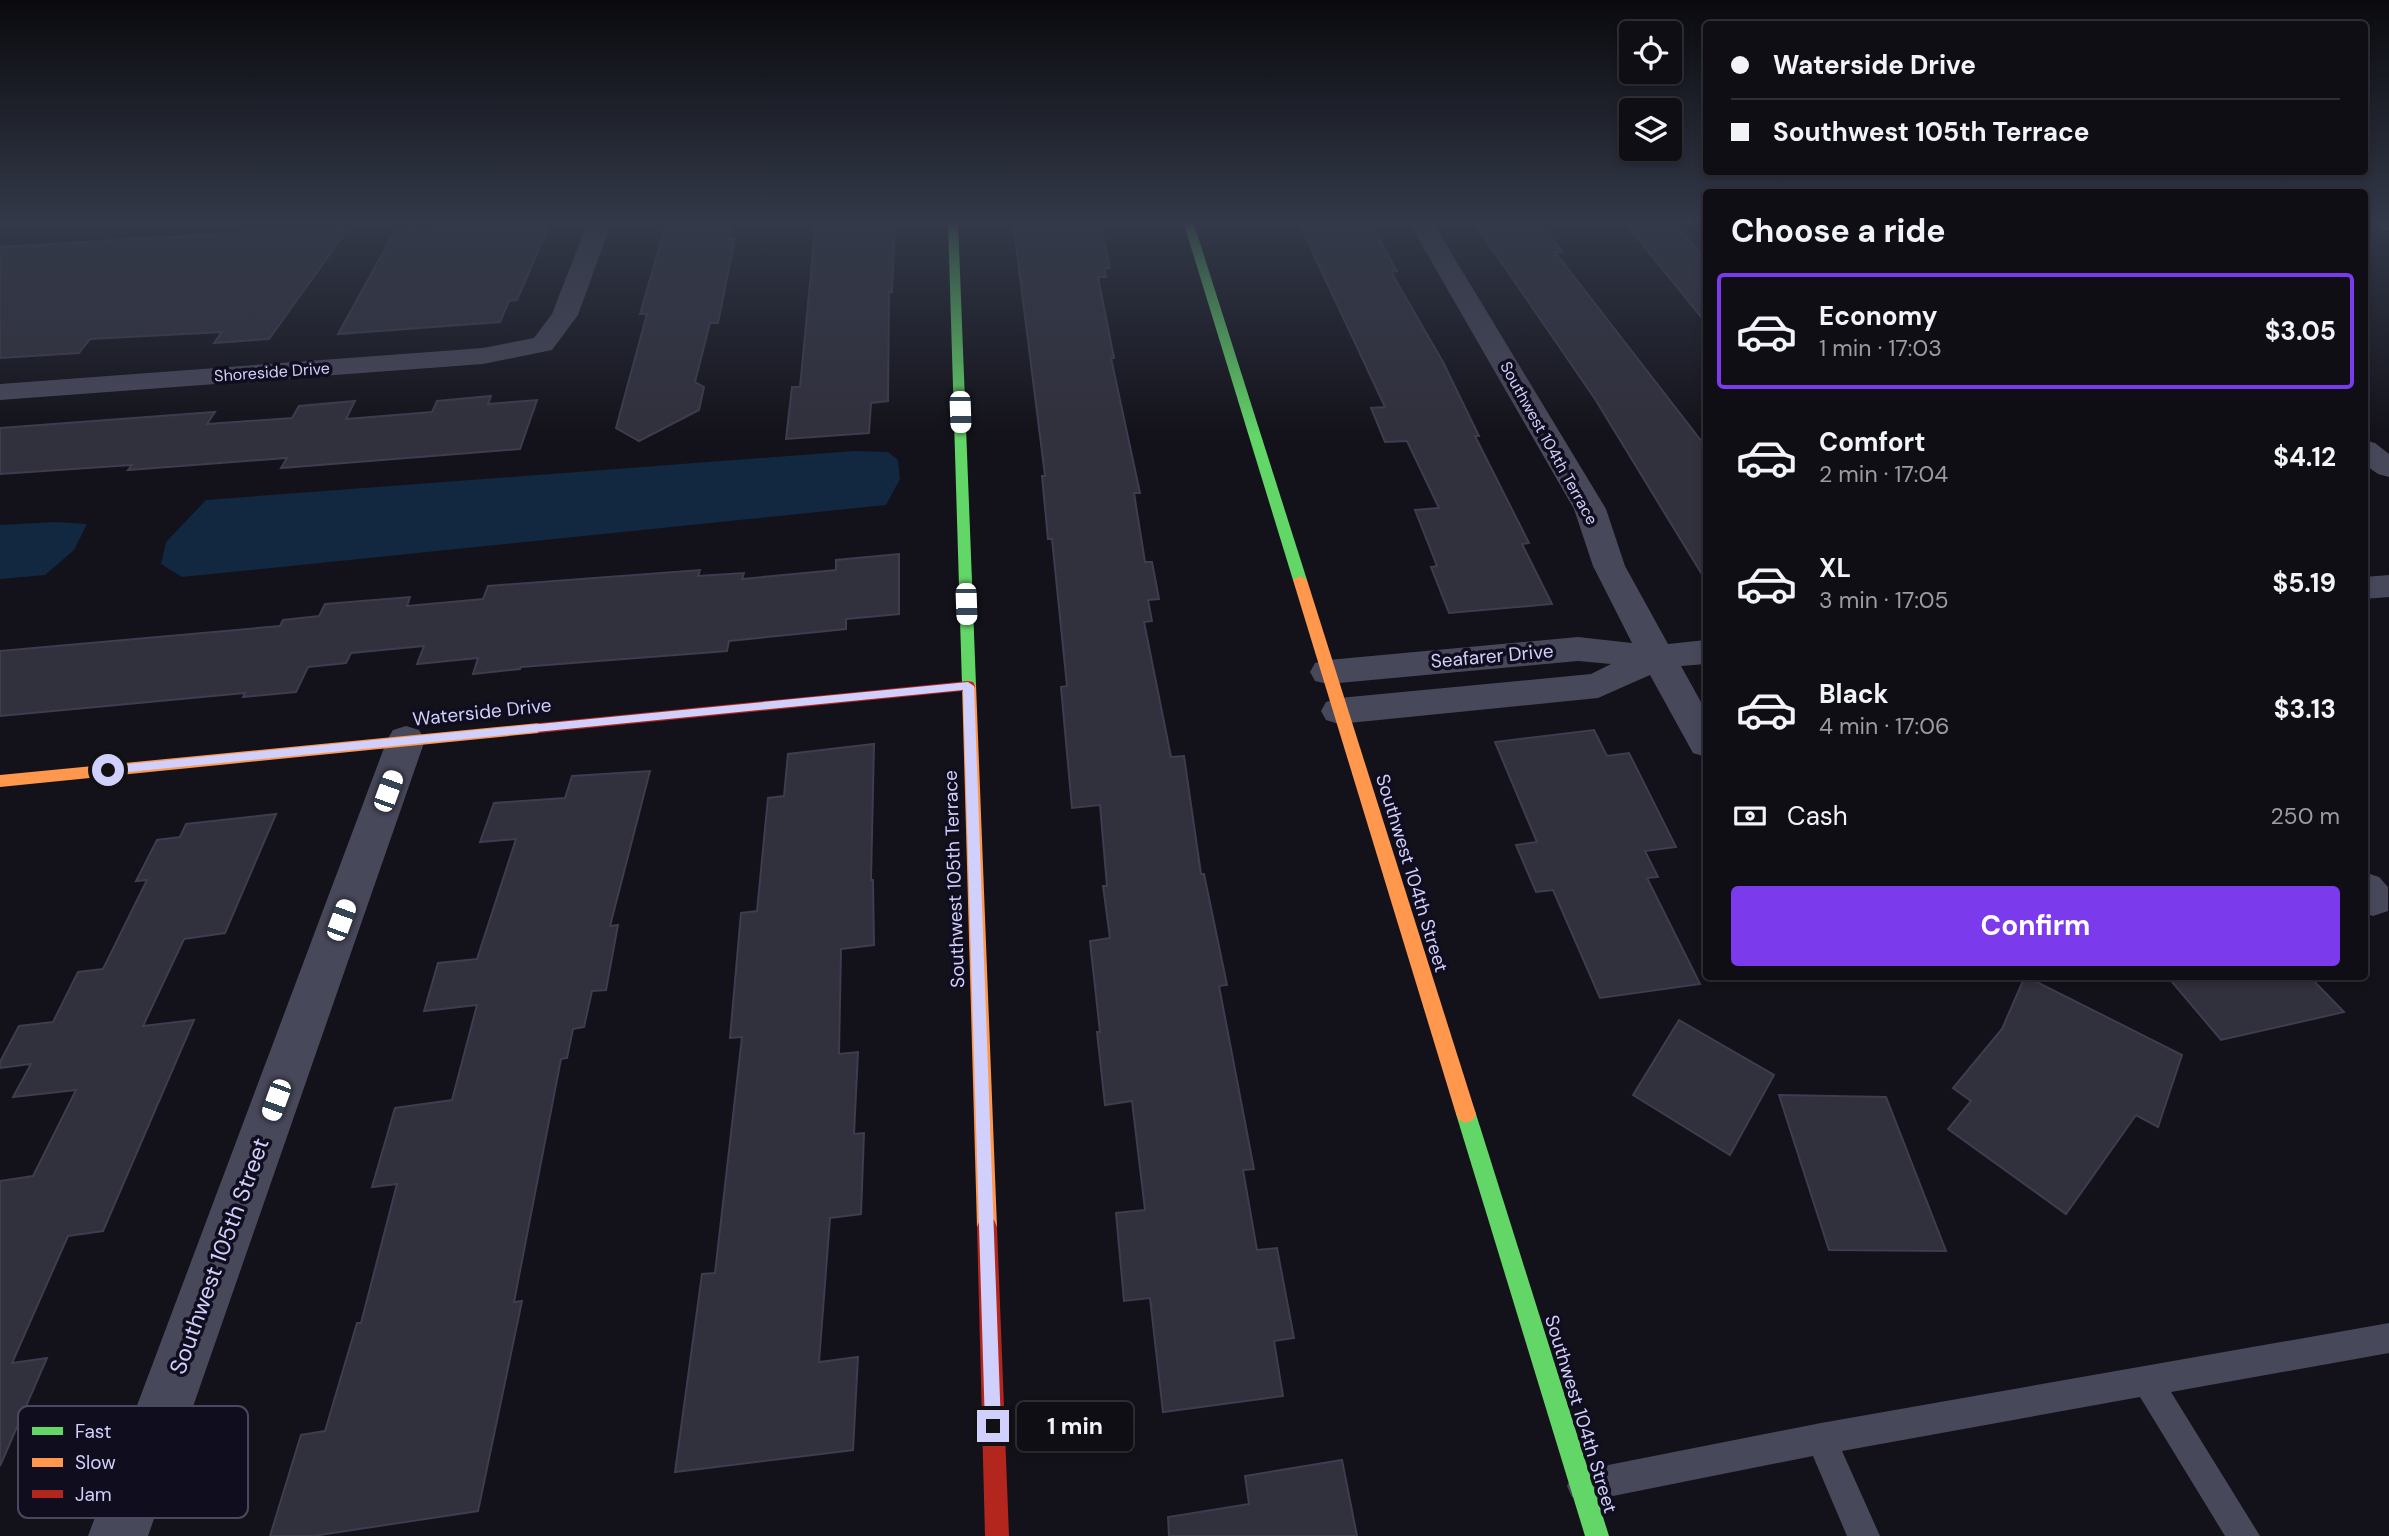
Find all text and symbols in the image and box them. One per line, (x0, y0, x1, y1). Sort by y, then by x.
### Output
map controls (1619, 21, 1682, 161)
button: locate (1619, 21, 1682, 84)
text: Waterside Drive (1773, 48, 1976, 82)
button: layers (1619, 98, 1682, 161)
text: Southwest 105th Terrace (1773, 115, 2089, 149)
text: Choose a ride (1731, 210, 1946, 252)
text: Economy (1819, 299, 1937, 333)
icon: car (1735, 300, 1798, 363)
text: $3.05 (2265, 314, 2336, 348)
text: 1 min · 17:03 (1819, 333, 1942, 363)
street label: Shoreside Drive (214, 357, 330, 387)
street label: Southwest 104th Terrace (1495, 358, 1603, 528)
car (949, 391, 972, 433)
text: Comfort (1819, 425, 1925, 459)
icon: car (1735, 426, 1798, 489)
text: $4.12 (2273, 440, 2336, 474)
text: 2 min · 17:04 (1819, 459, 1948, 489)
text: XL (1819, 551, 1851, 585)
icon: car (1735, 552, 1798, 615)
text: $5.19 (2272, 566, 2336, 600)
car (955, 583, 978, 625)
text: 3 min · 17:05 (1819, 585, 1949, 615)
street label: Seafarer Drive (1430, 638, 1554, 674)
text: Black (1819, 677, 1889, 711)
icon: car (1735, 678, 1798, 741)
street label: Waterside Drive (411, 692, 553, 732)
text: $3.13 (2274, 692, 2336, 726)
text: 4 min · 17:06 (1819, 711, 1949, 741)
route start (92, 754, 124, 786)
car (371, 768, 406, 814)
street label: Southwest 105th Terrace (938, 770, 970, 988)
street label: Southwest 104th Street (1370, 771, 1454, 975)
icon: cash (1731, 797, 1769, 835)
text: Cash (1787, 799, 1848, 833)
text: 250 m (2270, 801, 2340, 831)
button: Confirm (1731, 886, 2340, 966)
car (324, 897, 359, 943)
car (259, 1077, 294, 1123)
street label: Southwest 105th Street (162, 1134, 276, 1378)
street label: Southwest 104th Street (1539, 1312, 1623, 1516)
callout: 1 min (1018, 1402, 1133, 1450)
legend (18, 1406, 248, 1518)
route end (977, 1410, 1009, 1442)
text: 1 min (1047, 1411, 1103, 1441)
text: Fast (75, 1419, 111, 1444)
text: Slow (75, 1450, 116, 1475)
text: Jam (75, 1482, 112, 1507)

